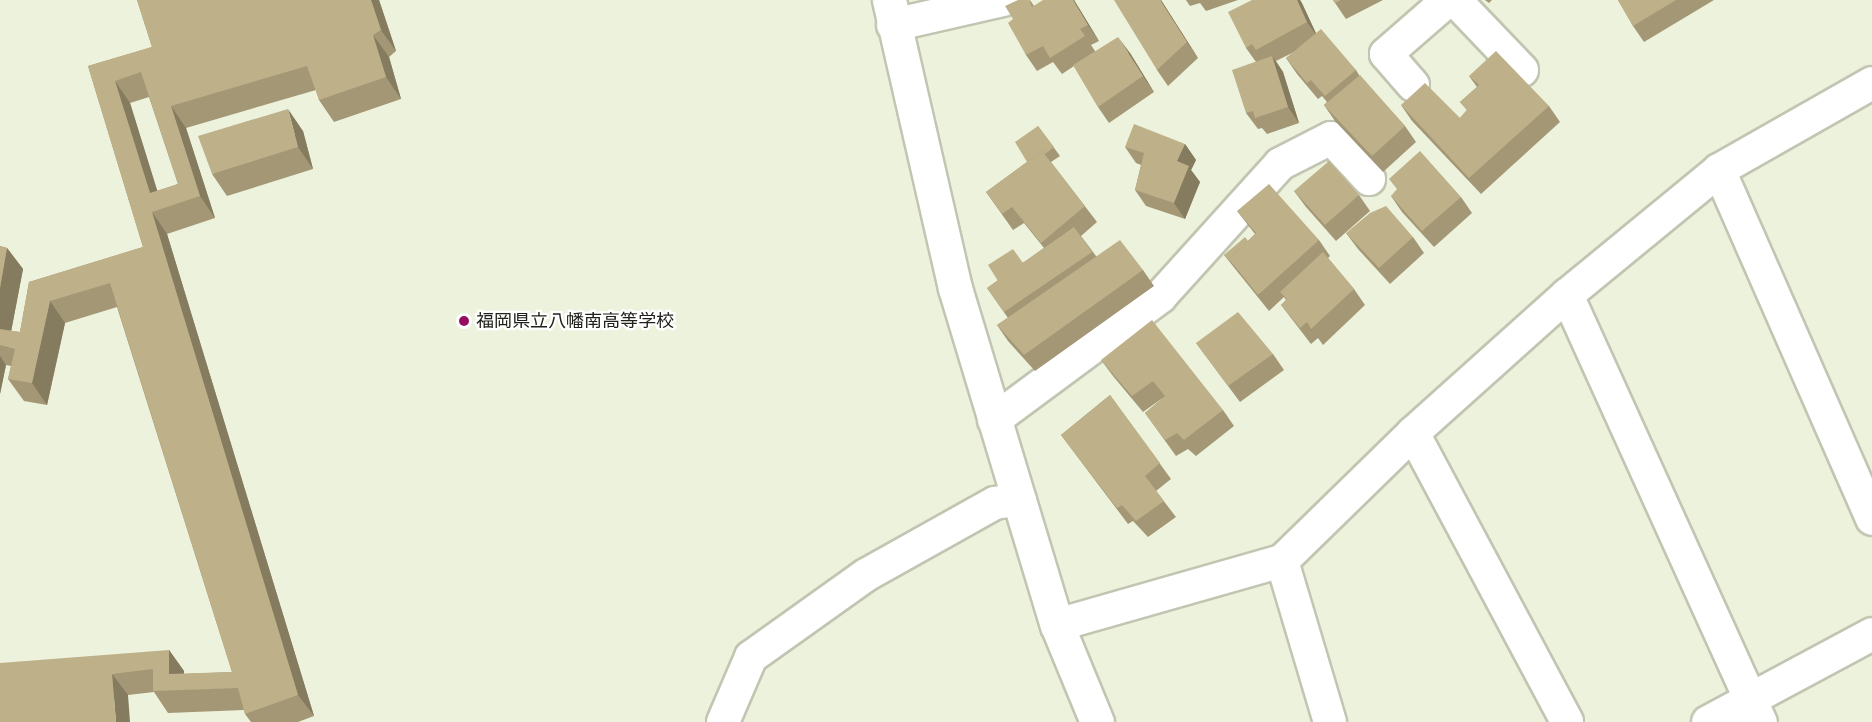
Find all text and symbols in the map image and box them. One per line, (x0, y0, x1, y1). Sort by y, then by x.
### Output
place label: 福岡県立八幡南高等学校 (476, 310, 674, 332)
marker: 福岡県立八幡南高等学校 (457, 314, 471, 328)

